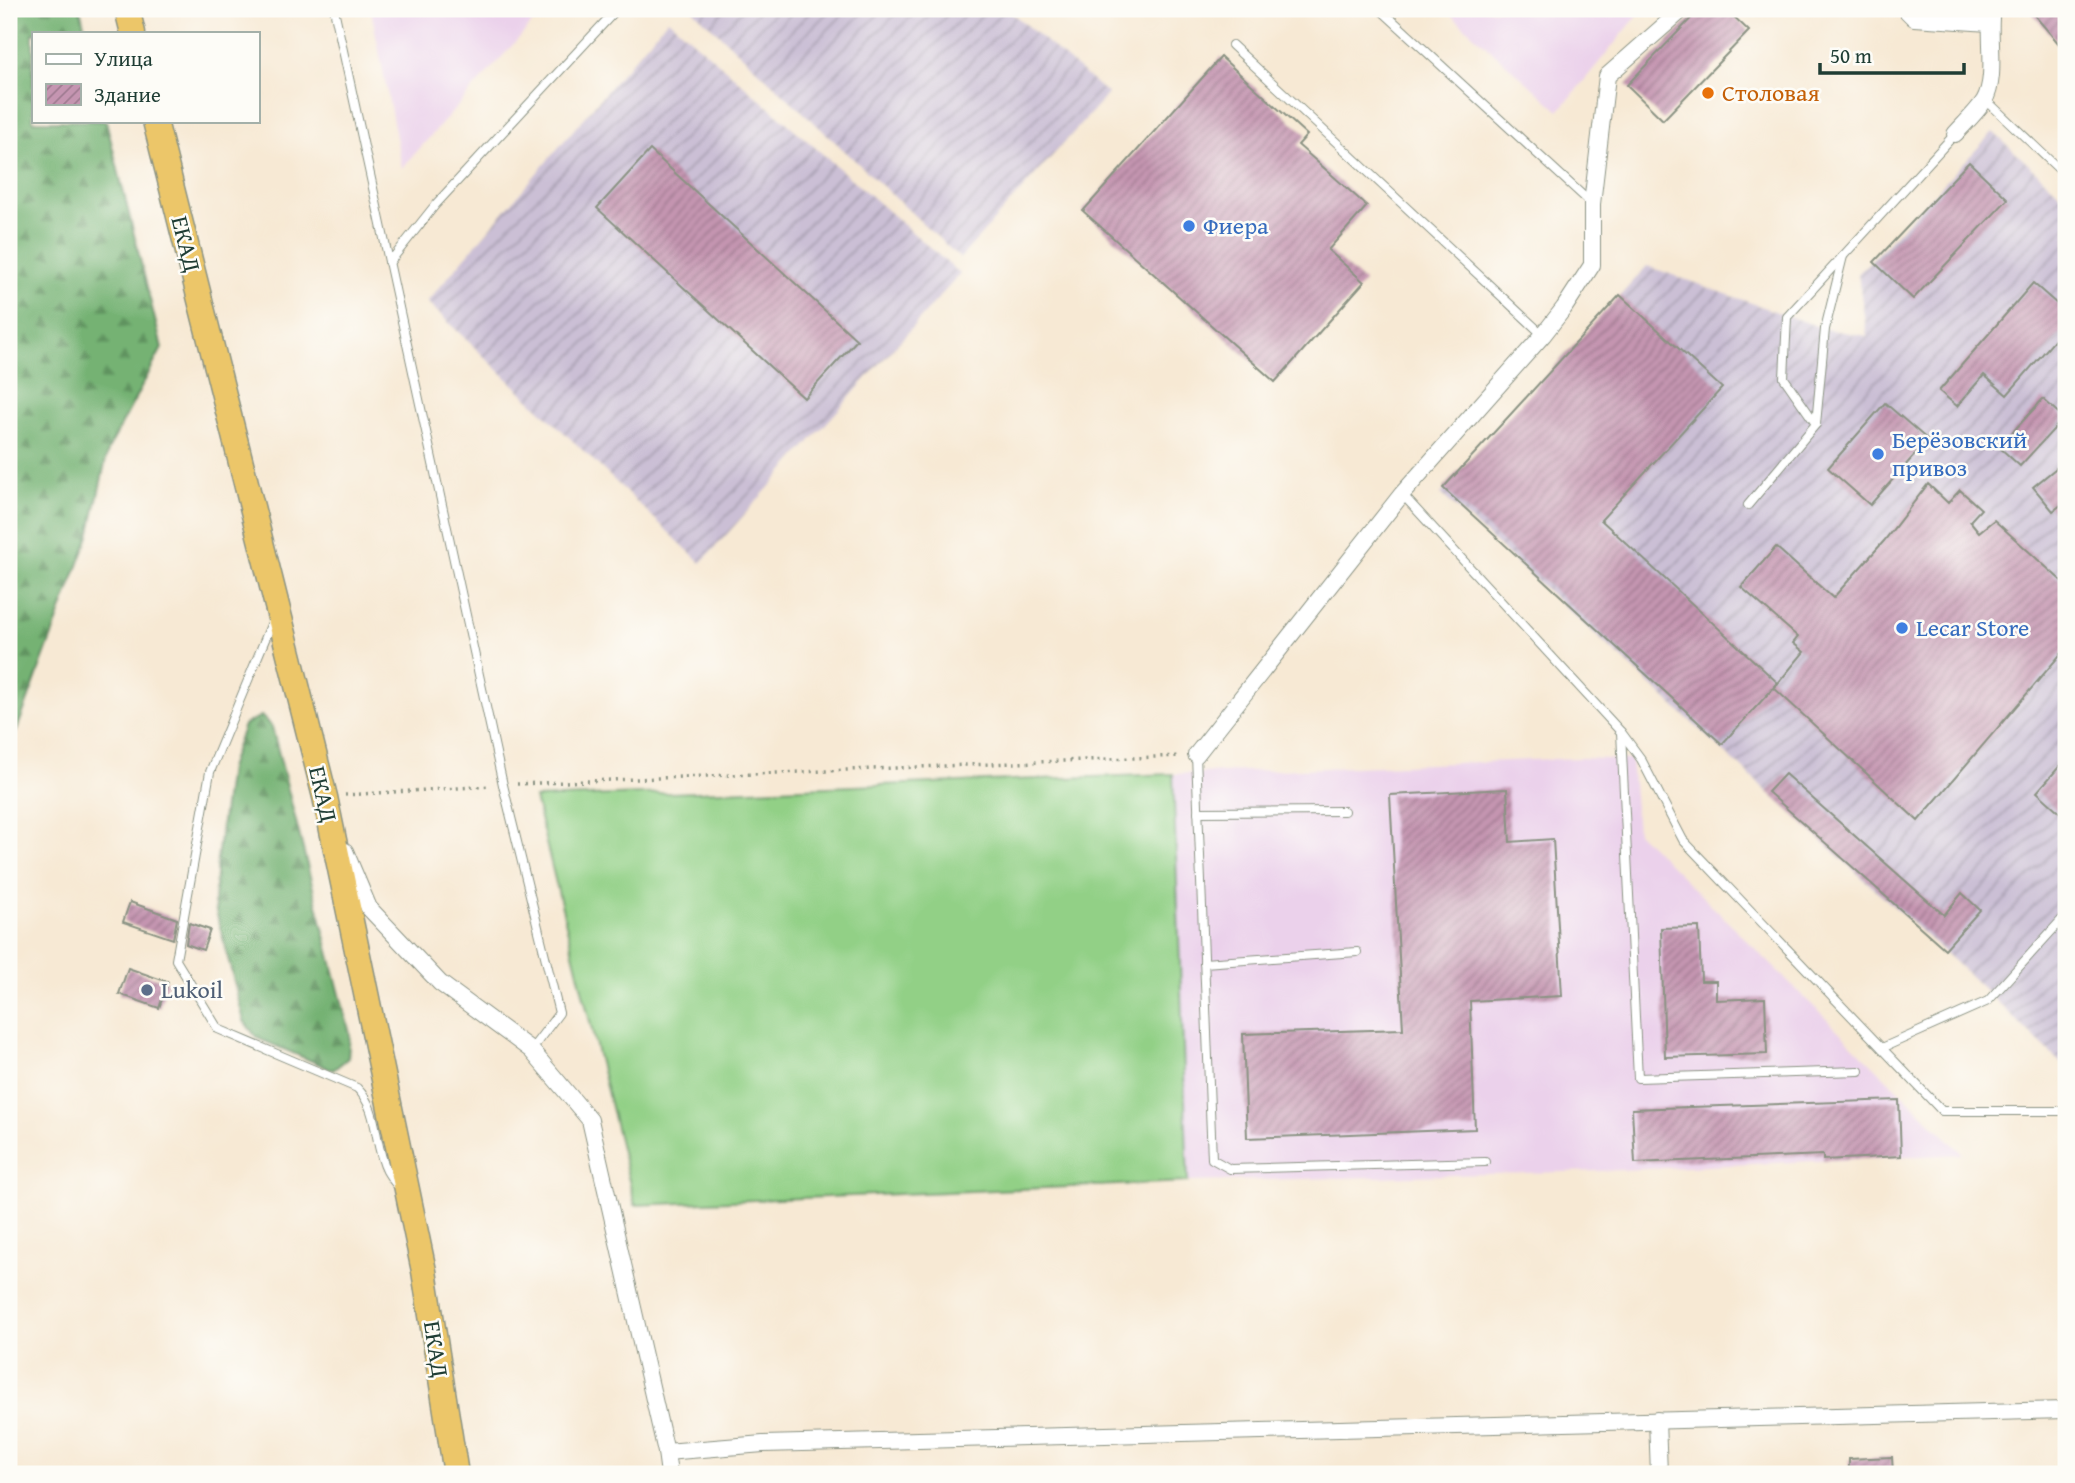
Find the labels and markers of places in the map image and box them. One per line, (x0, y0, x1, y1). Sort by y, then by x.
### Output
place label: Столовая (1722, 75, 1820, 110)
marker: Столовая (1700, 85, 1716, 101)
place label: Фиера (1203, 208, 1269, 243)
marker: Фиера (1181, 218, 1197, 234)
place label: Берёзовский привоз (1892, 422, 2027, 485)
marker: Берёзовский привоз (1870, 446, 1886, 462)
place label: Lecar Store (1916, 610, 2029, 645)
marker: Lecar Store (1894, 620, 1910, 636)
place label: Lukoil (161, 972, 223, 1007)
marker: Lukoil (139, 982, 155, 998)

